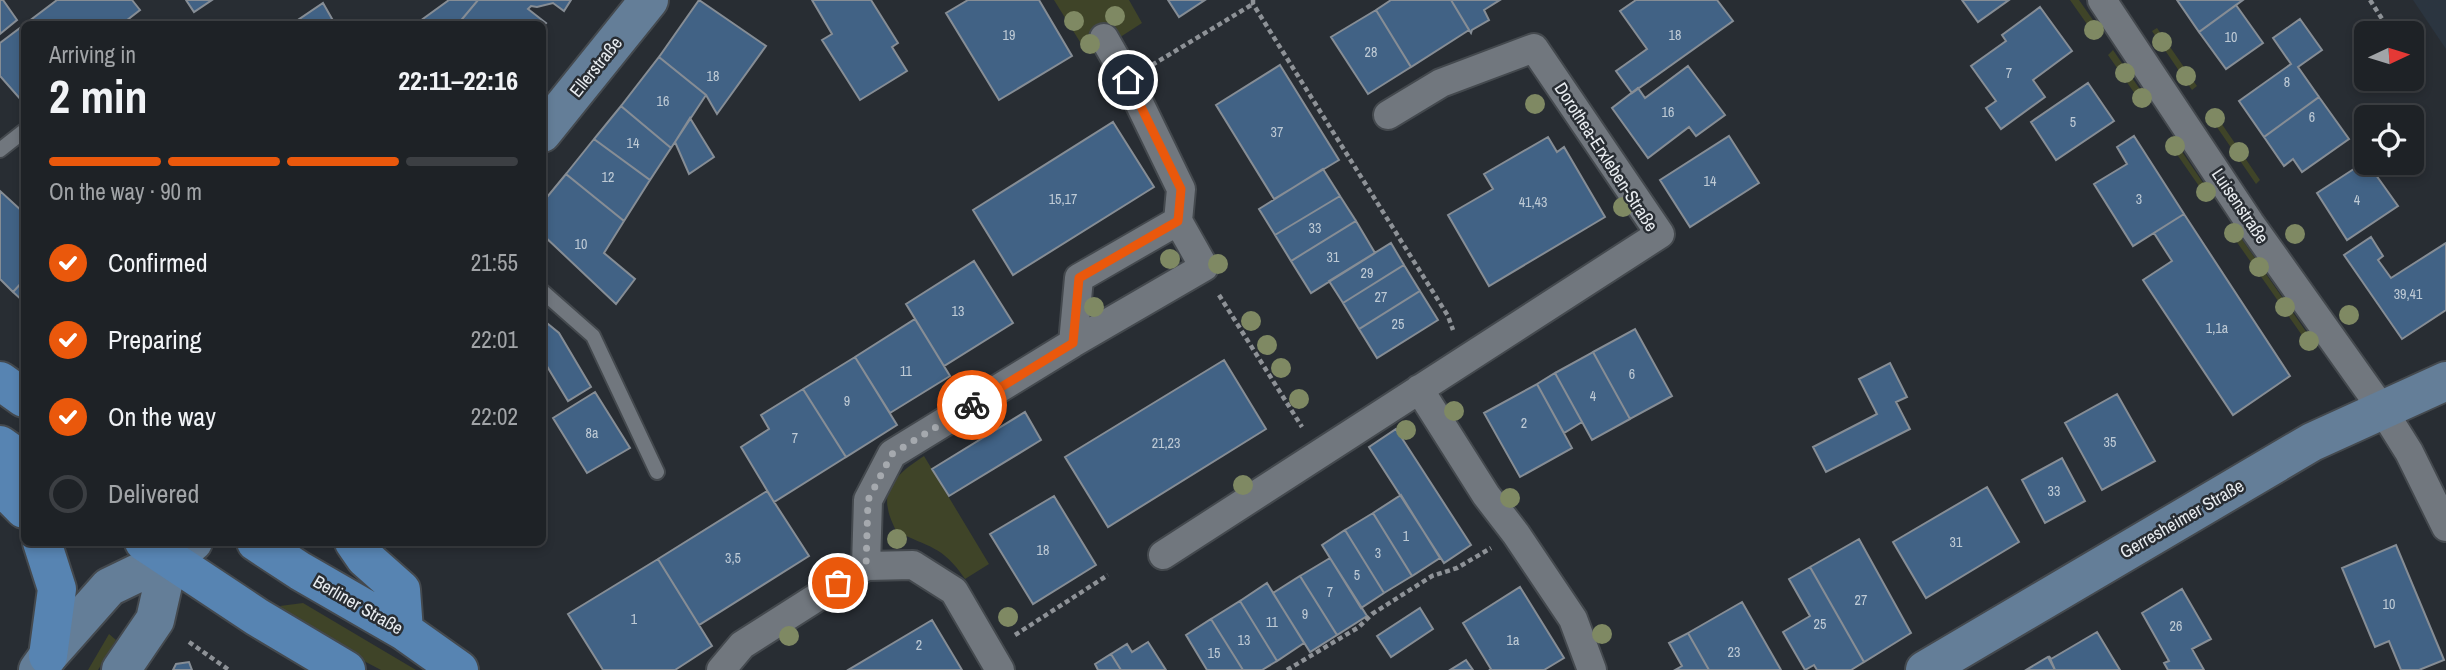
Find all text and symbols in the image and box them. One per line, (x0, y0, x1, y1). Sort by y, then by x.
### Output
north arrow (2354, 21, 2424, 91)
map controls (2354, 21, 2424, 175)
house number: 19 (1003, 26, 1015, 44)
house number: 18 (1669, 26, 1681, 44)
house number: 10 (2225, 28, 2237, 46)
street label: Ellerstraße (563, 31, 628, 102)
text: Arriving in (49, 39, 136, 70)
house number: 28 (1365, 43, 1377, 61)
pin (1098, 50, 1158, 110)
icon: home (1109, 61, 1147, 99)
text: 22:11–22:16 (398, 63, 518, 98)
house number: 7 (2006, 64, 2012, 82)
text: 2 min (49, 65, 148, 127)
house number: 18 (707, 67, 719, 85)
house number: 8 (2284, 73, 2290, 91)
street label: Dorothea-Erxleben-Straße (1549, 77, 1664, 236)
house number: 16 (657, 92, 669, 110)
house number: 16 (1662, 103, 1674, 121)
button: locate (2354, 105, 2424, 175)
house number: 6 (2309, 108, 2315, 126)
house number: 5 (2070, 113, 2076, 131)
house number: 37 (1271, 123, 1283, 141)
house number: 14 (627, 134, 640, 152)
street label: Luisenstraße (2206, 163, 2275, 248)
house number: 12 (602, 168, 614, 186)
house number: 14 (1704, 172, 1717, 190)
text: On the way · 90 m (49, 176, 202, 207)
house number: 15,17 (1049, 190, 1077, 208)
house number: 3 (2136, 190, 2142, 208)
house number: 4 (2354, 191, 2361, 209)
house number: 41,43 (1519, 193, 1547, 211)
house number: 33 (1309, 219, 1321, 237)
house number: 10 (575, 235, 587, 253)
icon: check (49, 244, 87, 282)
text: Confirmed (108, 245, 208, 280)
text: 21:55 (471, 247, 518, 278)
house number: 31 (1327, 248, 1340, 266)
house number: 29 (1361, 264, 1373, 282)
house number: 39,41 (2394, 285, 2423, 303)
house number: 27 (1375, 288, 1387, 306)
house number: 13 (952, 302, 964, 320)
house number: 25 (1392, 315, 1404, 333)
house number: 1,1a (2206, 319, 2229, 337)
icon: check (49, 321, 87, 359)
text: Preparing (108, 322, 202, 357)
text: 22:01 (471, 324, 518, 355)
house number: 11 (900, 362, 913, 380)
house number: 6 (1629, 365, 1635, 383)
courier (937, 370, 1007, 440)
icon: bike (953, 386, 991, 424)
house number: 4 (1590, 387, 1597, 405)
house number: 9 (844, 392, 850, 410)
icon: check (49, 398, 87, 436)
text: On the way (108, 399, 216, 434)
text: 22:02 (471, 401, 518, 432)
house number: 2 (1521, 414, 1527, 432)
house number: 8a (586, 424, 599, 442)
house number: 7 (792, 429, 798, 447)
house number: 35 (2104, 433, 2116, 451)
house number: 21,23 (1152, 434, 1180, 452)
street label: Gerresheimer Straße (2115, 473, 2248, 564)
text: Delivered (108, 476, 199, 511)
house number: 33 (2048, 482, 2060, 500)
house number: 1 (1403, 527, 1410, 545)
house number: 31 (1950, 533, 1963, 551)
house number: 18 (1037, 541, 1049, 559)
house number: 3 (1375, 544, 1381, 562)
house number: 3,5 (725, 549, 741, 567)
pin (808, 553, 868, 613)
icon: bag (819, 564, 857, 602)
house number: 5 (1354, 566, 1360, 584)
street label: Berliner Straße (309, 569, 408, 640)
house number: 7 (1327, 583, 1333, 601)
house number: 27 (1855, 591, 1867, 609)
house number: 10 (2383, 595, 2395, 613)
house number: 9 (1302, 605, 1308, 623)
house number: 1 (631, 610, 638, 628)
house number: 11 (1266, 613, 1279, 631)
house number: 25 (1814, 615, 1826, 633)
house number: 26 (2170, 617, 2182, 635)
house number: 13 (1238, 631, 1250, 649)
house number: 1a (1507, 631, 1520, 649)
house number: 2 (916, 636, 922, 654)
house number: 23 (1728, 643, 1740, 661)
house number: 15 (1208, 644, 1220, 662)

